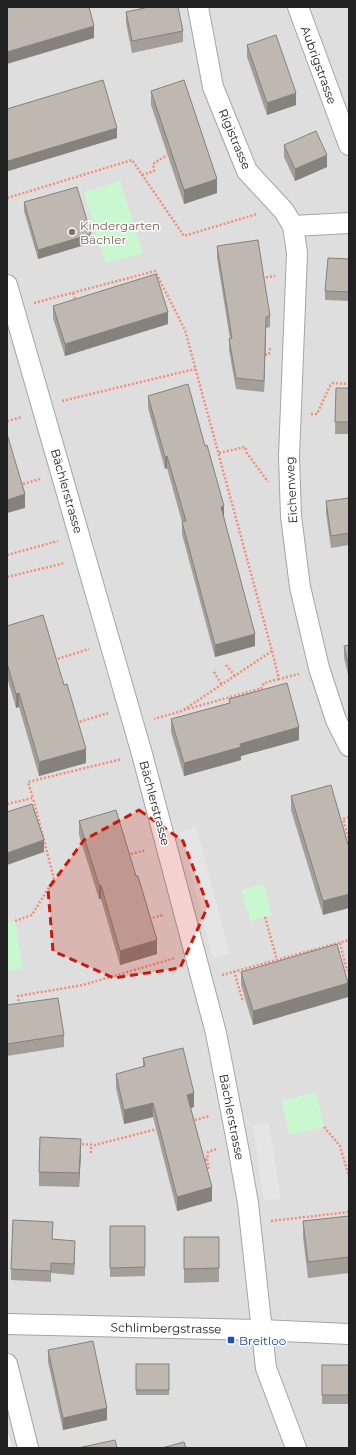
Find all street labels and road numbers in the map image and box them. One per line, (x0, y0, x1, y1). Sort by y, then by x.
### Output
street label: Aubrigstrasse (298, 24, 340, 106)
street label: Rigistrasse (216, 106, 254, 172)
street label: Bächlerstrasse (48, 447, 86, 535)
street label: Eichenweg (282, 456, 300, 524)
street label: Bächlerstrasse (136, 759, 174, 847)
street label: Bächlerstrasse (216, 1073, 248, 1161)
street label: Schlimbergstrasse (111, 1320, 221, 1336)

